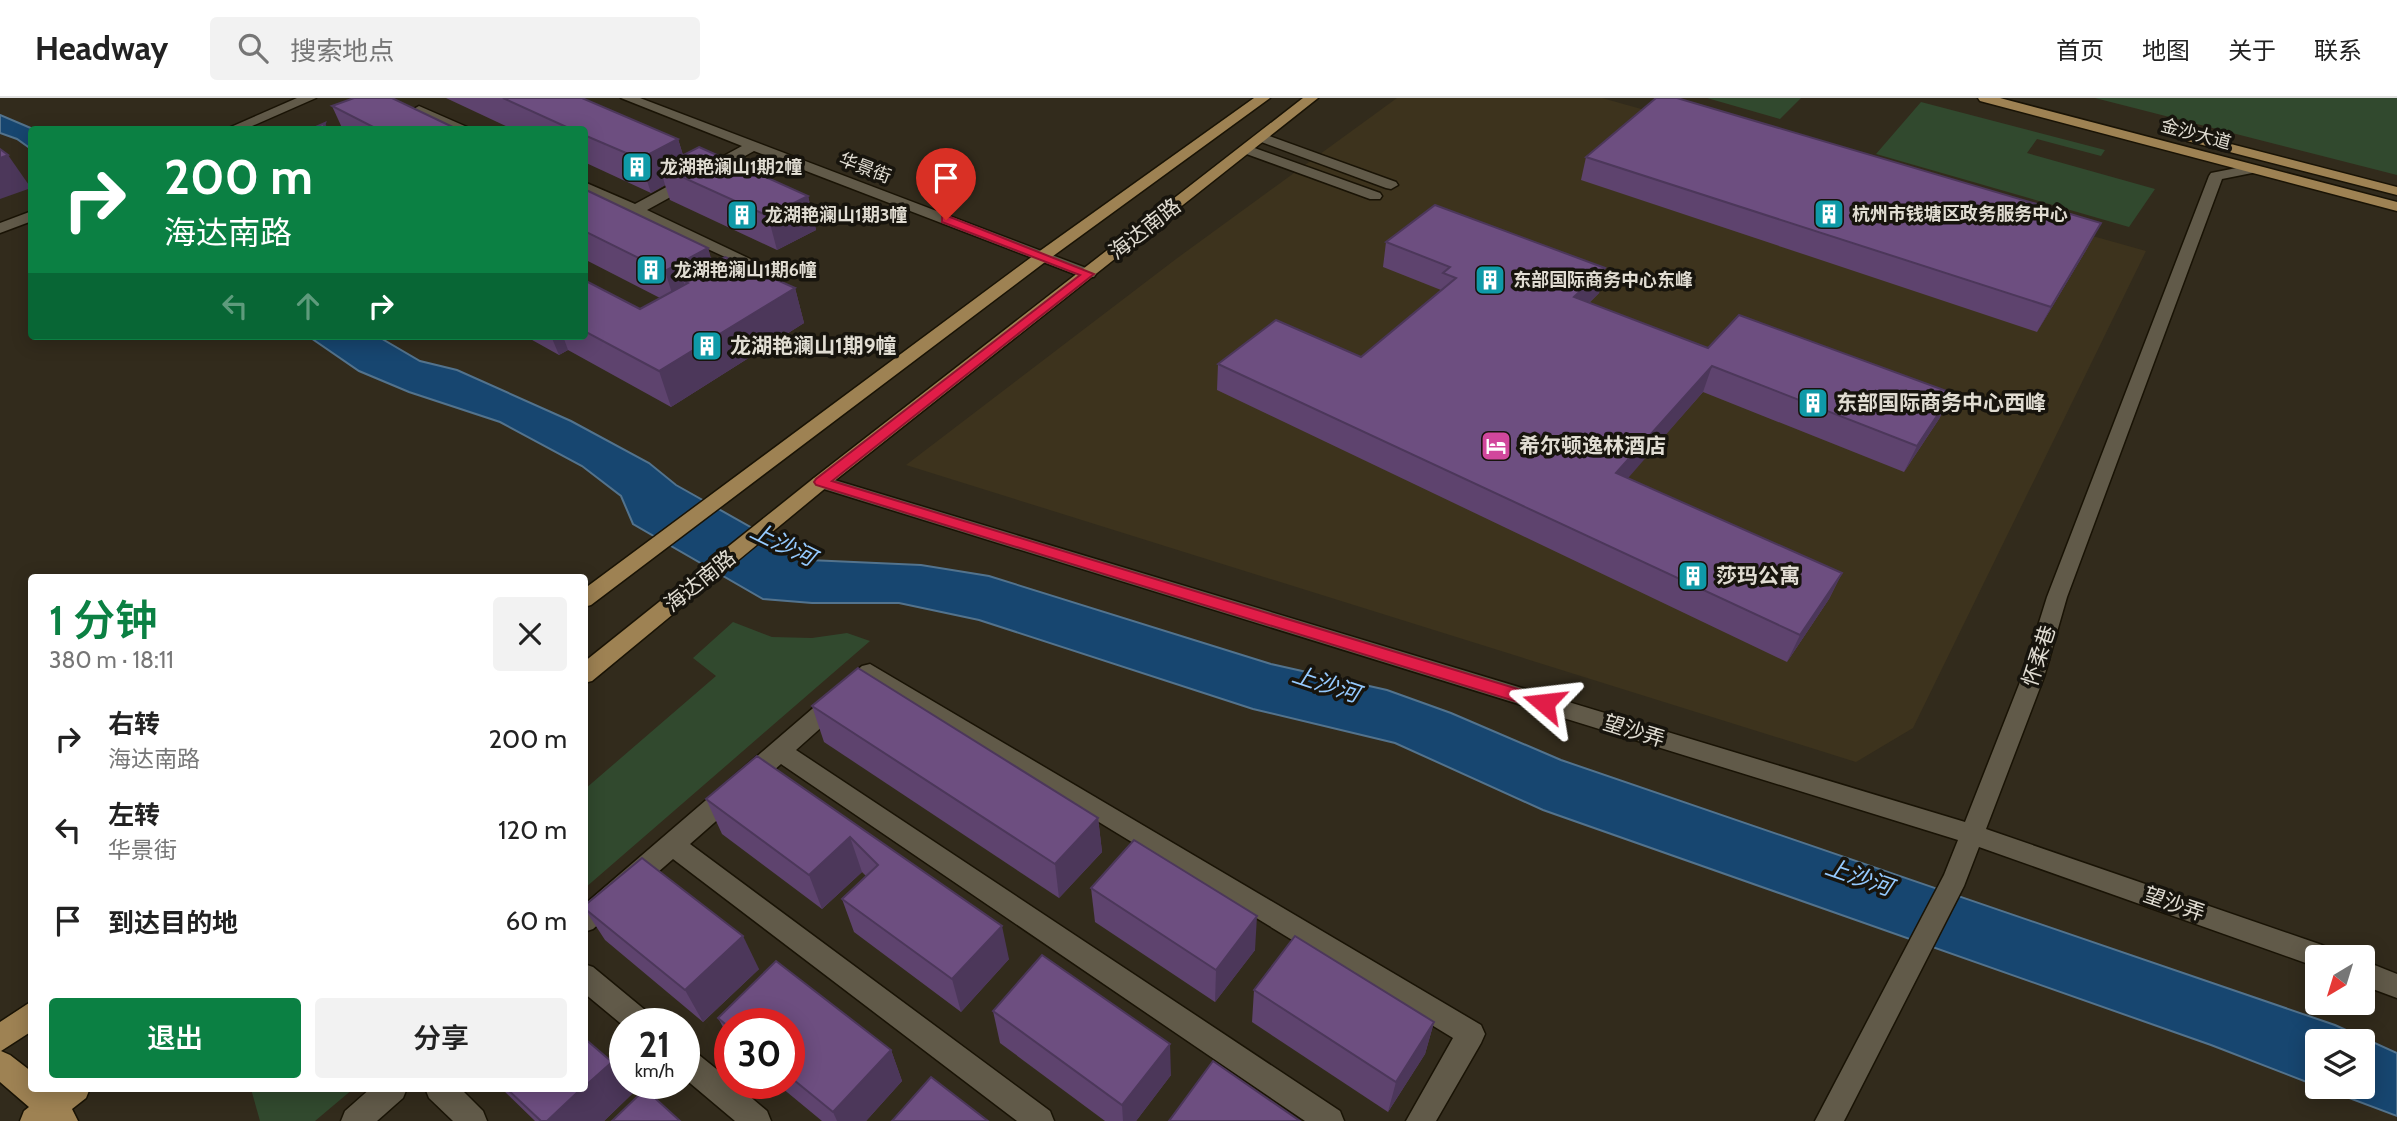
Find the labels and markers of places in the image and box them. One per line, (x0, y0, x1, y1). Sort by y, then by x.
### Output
pin (916, 148, 976, 220)
building icon: 龙湖艳澜山1期2幢 (620, 150, 654, 184)
place label: 龙湖艳澜山1期2幢 (660, 156, 802, 178)
building icon: 杭州市钱塘区政务服务中心 (1812, 197, 1846, 231)
building icon: 龙湖艳澜山1期3幢 (725, 198, 759, 232)
place label: 杭州市钱塘区政务服务中心 (1852, 203, 2068, 225)
place label: 龙湖艳澜山1期3幢 (765, 204, 907, 226)
building icon: 龙湖艳澜山1期6幢 (634, 253, 668, 287)
place label: 龙湖艳澜山1期6幢 (674, 259, 817, 281)
building icon: 东部国际商务中心东峰 (1473, 263, 1507, 297)
place label: 东部国际商务中心东峰 (1513, 269, 1693, 291)
building icon: 龙湖艳澜山1期9幢 (690, 329, 724, 363)
place label: 龙湖艳澜山1期9幢 (730, 333, 897, 358)
building icon: 东部国际商务中心西峰 (1796, 386, 1830, 420)
place label: 东部国际商务中心西峰 (1836, 390, 2046, 415)
hotel icon: 希尔顿逸林酒店 (1479, 429, 1513, 463)
place label: 希尔顿逸林酒店 (1519, 433, 1666, 458)
building icon: 莎玛公寓 (1676, 559, 1710, 593)
place label: 莎玛公寓 (1716, 563, 1800, 588)

